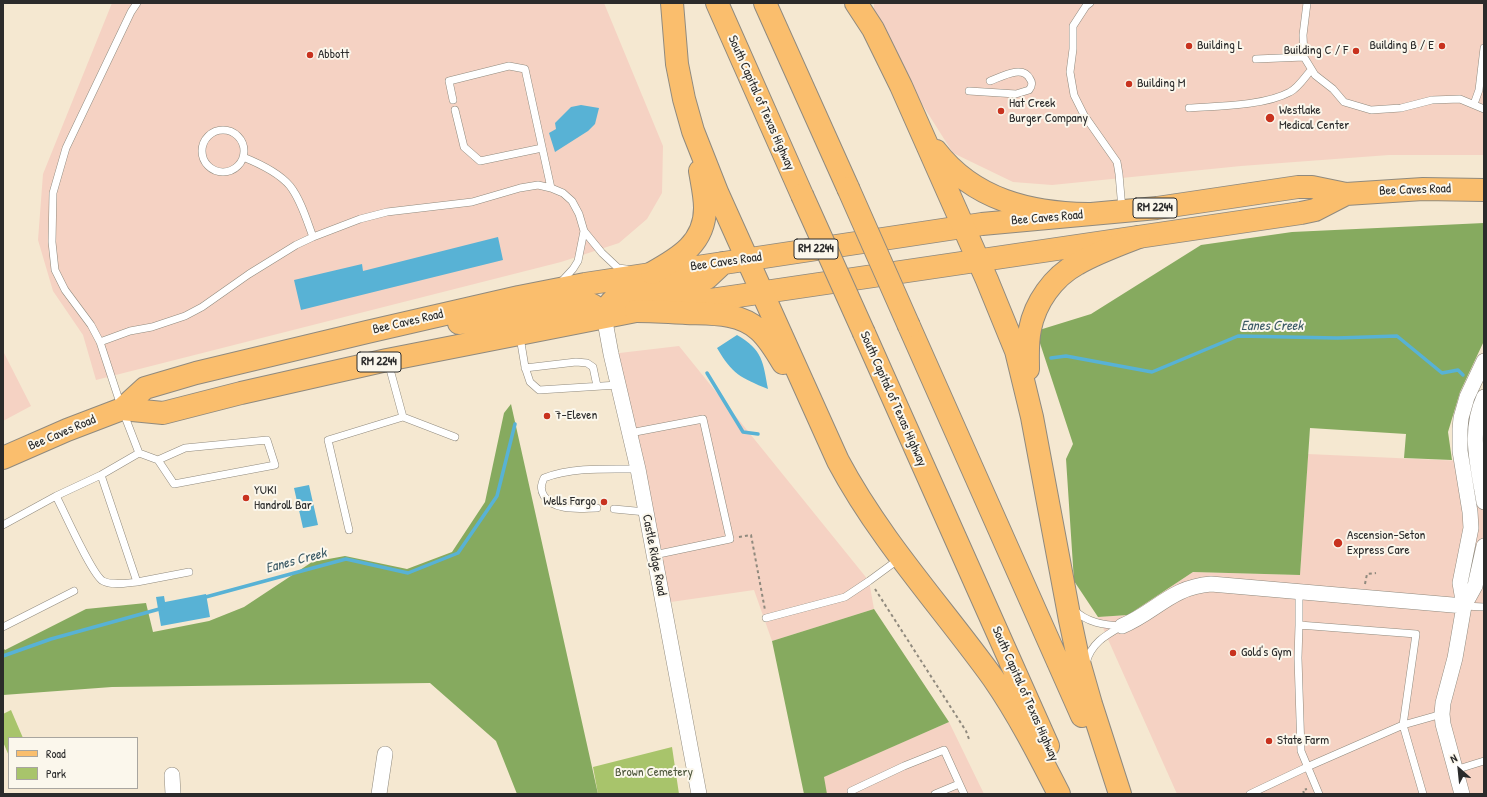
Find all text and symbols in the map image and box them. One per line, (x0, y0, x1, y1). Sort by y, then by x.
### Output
street label: South Capital of Texas Highway (724, 33, 798, 173)
place label: Building L (1197, 38, 1243, 54)
place label: Building B / E (1369, 38, 1434, 54)
marker: Building L (1184, 41, 1194, 51)
marker: Building B / E (1437, 41, 1447, 51)
place label: Building C / F (1284, 43, 1348, 59)
marker: Building C / F (1351, 46, 1361, 56)
place label: Abbott (318, 47, 349, 63)
marker: Abbott (305, 50, 315, 60)
place label: Building M (1137, 76, 1186, 92)
marker: Building M (1124, 79, 1134, 89)
place label: Hat Creek Burger Company (1009, 96, 1088, 127)
place label: Westlake Medical Center (1279, 103, 1349, 134)
marker: Hat Creek Burger Company (996, 106, 1006, 116)
marker: Westlake Medical Center (1264, 112, 1276, 124)
street label: Bee Caves Road (1379, 181, 1451, 199)
road number: RM 2244 (1133, 198, 1177, 218)
street label: Bee Caves Road (1011, 207, 1083, 229)
road number: RM 2244 (794, 239, 838, 259)
street label: Bee Caves Road (689, 249, 763, 275)
street label: Bee Caves Road (371, 306, 445, 338)
water label: Eanes Creek (1241, 318, 1303, 334)
street label: South Capital of Texas Highway (856, 329, 930, 469)
road number: RM 2244 (357, 352, 401, 372)
place label: 7-Eleven (555, 408, 597, 424)
marker: 7-Eleven (542, 411, 552, 421)
street label: Bee Caves Road (26, 412, 98, 454)
place label: YUKI Handroll Bar (254, 483, 312, 514)
marker: YUKI Handroll Bar (241, 493, 251, 503)
place label: Wells Fargo (543, 494, 596, 510)
marker: Wells Fargo (599, 497, 609, 507)
street label: Castle Ridge Road (638, 513, 670, 597)
place label: Ascension-Seton Express Care (1347, 528, 1425, 559)
marker: Ascension-Seton Express Care (1332, 537, 1344, 549)
water label: Eanes Creek (264, 545, 328, 577)
street label: South Capital of Texas Highway (988, 624, 1062, 764)
place label: Gold's Gym (1241, 645, 1292, 661)
marker: Gold's Gym (1228, 648, 1238, 658)
place label: State Farm (1277, 733, 1329, 749)
marker: State Farm (1264, 736, 1274, 746)
legend (8, 737, 138, 789)
text: Road (46, 745, 66, 762)
north arrow (1439, 749, 1479, 789)
text: N (1448, 751, 1459, 766)
text: Park (46, 765, 66, 782)
park label: Brown Cemetery (615, 765, 693, 781)

